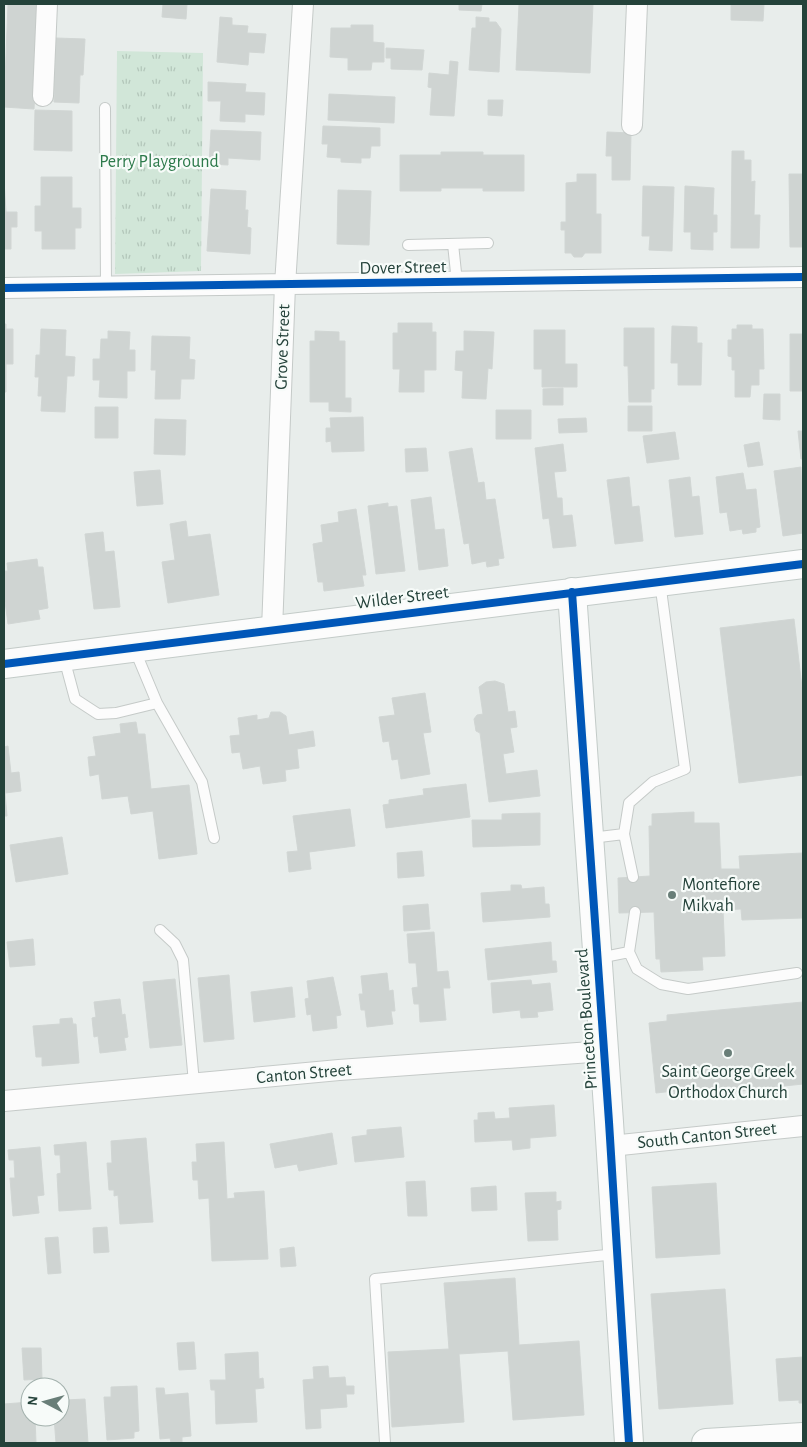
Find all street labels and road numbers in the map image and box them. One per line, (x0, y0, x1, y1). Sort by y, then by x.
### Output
street label: Dover Street (359, 258, 447, 278)
street label: Grove Street (273, 304, 294, 390)
street label: Wilder Street (354, 583, 450, 613)
street label: Princeton Boulevard (573, 948, 601, 1090)
street label: Canton Street (256, 1061, 353, 1087)
street label: South Canton Street (637, 1120, 778, 1152)

